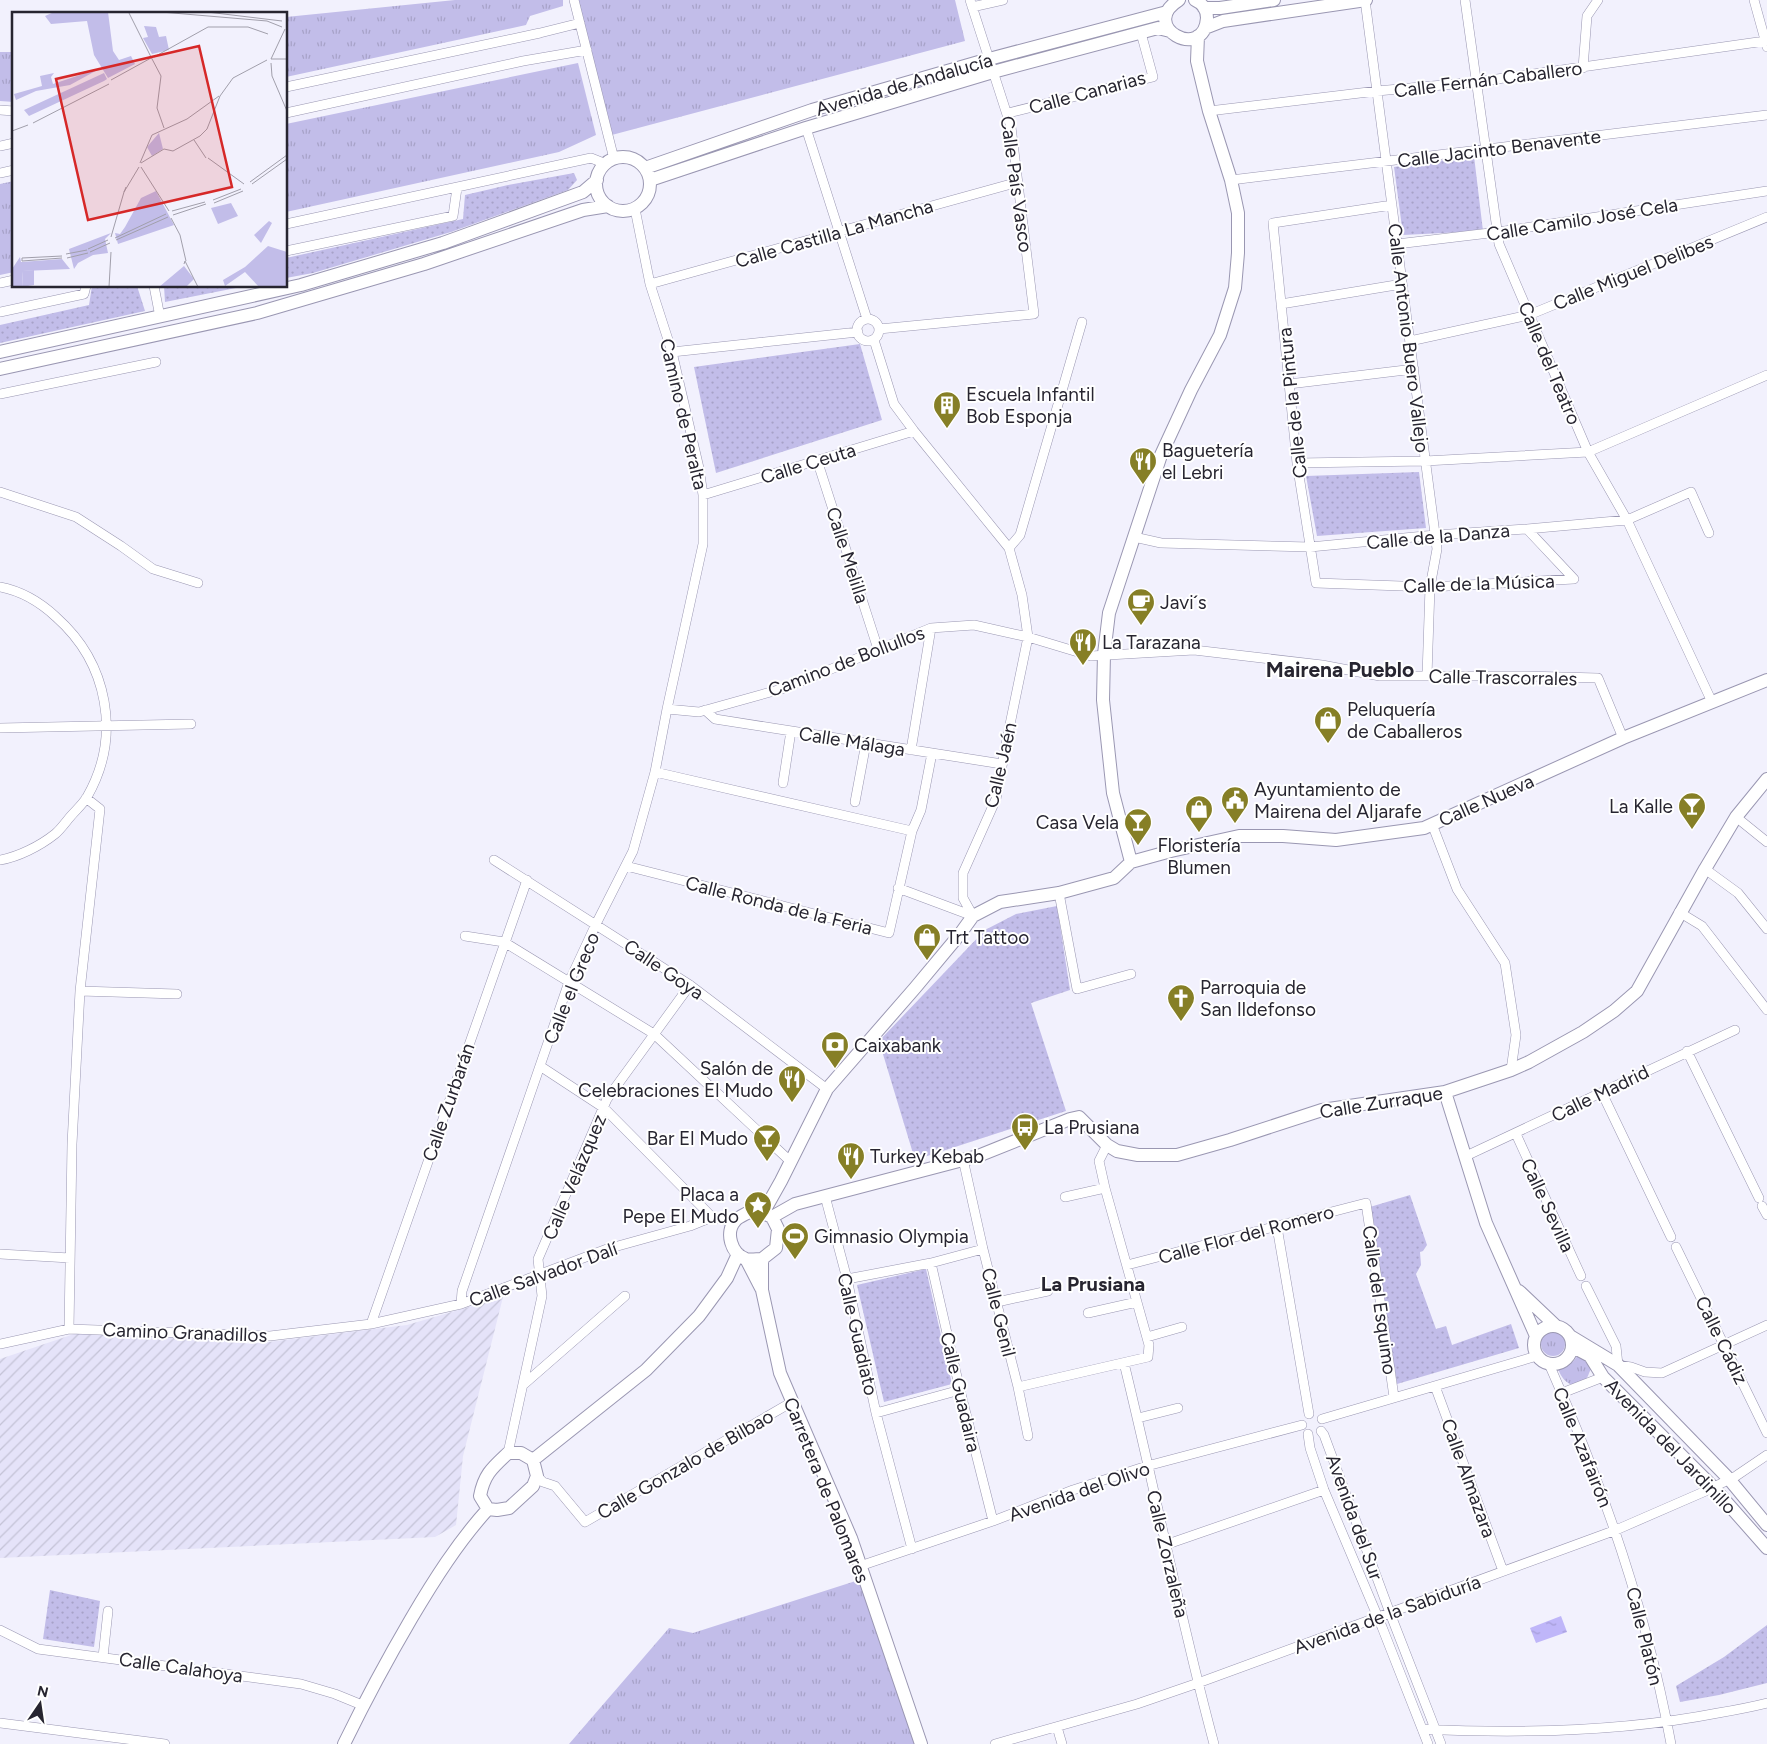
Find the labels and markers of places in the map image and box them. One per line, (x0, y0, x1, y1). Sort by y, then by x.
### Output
place label: Escuela Infantil Bob Esponja (966, 383, 1095, 428)
building icon: Escuela Infantil Bob Esponja (932, 390, 962, 429)
place label: Baguetería el Lebri (1162, 439, 1253, 484)
restaurant icon: Baguetería el Lebri (1128, 446, 1158, 485)
cafe icon: Javi´s (1126, 587, 1156, 626)
place label: Javi´s (1160, 591, 1207, 614)
restaurant icon: La Tarazana (1068, 627, 1098, 666)
place label: La Tarazana (1102, 631, 1201, 654)
place label: Peluquería de Caballeros (1347, 698, 1463, 743)
shop icon: Peluquería de Caballeros (1313, 705, 1343, 744)
place label: Ayuntamiento de Mairena del Aljarafe (1254, 778, 1422, 823)
public building icon: Ayuntamiento de Mairena del Aljarafe (1220, 785, 1250, 824)
bar icon: La Kalle (1677, 791, 1707, 830)
shop icon: Floristería Blumen (1184, 794, 1214, 833)
place label: La Kalle (1609, 795, 1673, 818)
bar icon: Casa Vela (1123, 807, 1153, 846)
place label: Casa Vela (1036, 811, 1119, 834)
place label: Floristería Blumen (1157, 834, 1241, 879)
shop icon: Trt Tattoo (912, 922, 942, 961)
place label: Trt Tattoo (946, 926, 1029, 949)
place label: Parroquia de San Ildefonso (1200, 976, 1316, 1021)
church icon: Parroquia de San Ildefonso (1166, 983, 1196, 1022)
bank icon: Caixabank (820, 1030, 850, 1069)
place label: Caixabank (854, 1034, 942, 1057)
place label: Salón de Celebraciones El Mudo (578, 1057, 773, 1102)
restaurant icon: Salón de Celebraciones El Mudo (777, 1064, 807, 1103)
bus stop icon: La Prusiana (1010, 1112, 1040, 1151)
place label: La Prusiana (1044, 1116, 1139, 1139)
bar icon: Bar El Mudo (752, 1123, 782, 1162)
place label: Bar El Mudo (647, 1127, 748, 1150)
restaurant icon: Turkey Kebab (836, 1141, 866, 1180)
place label: Turkey Kebab (870, 1145, 984, 1168)
place label: Placa a Pepe El Mudo (623, 1183, 739, 1228)
place icon: Placa a Pepe El Mudo (743, 1190, 773, 1229)
sports icon: Gimnasio Olympia (780, 1221, 810, 1260)
place label: Gimnasio Olympia (814, 1225, 969, 1248)

